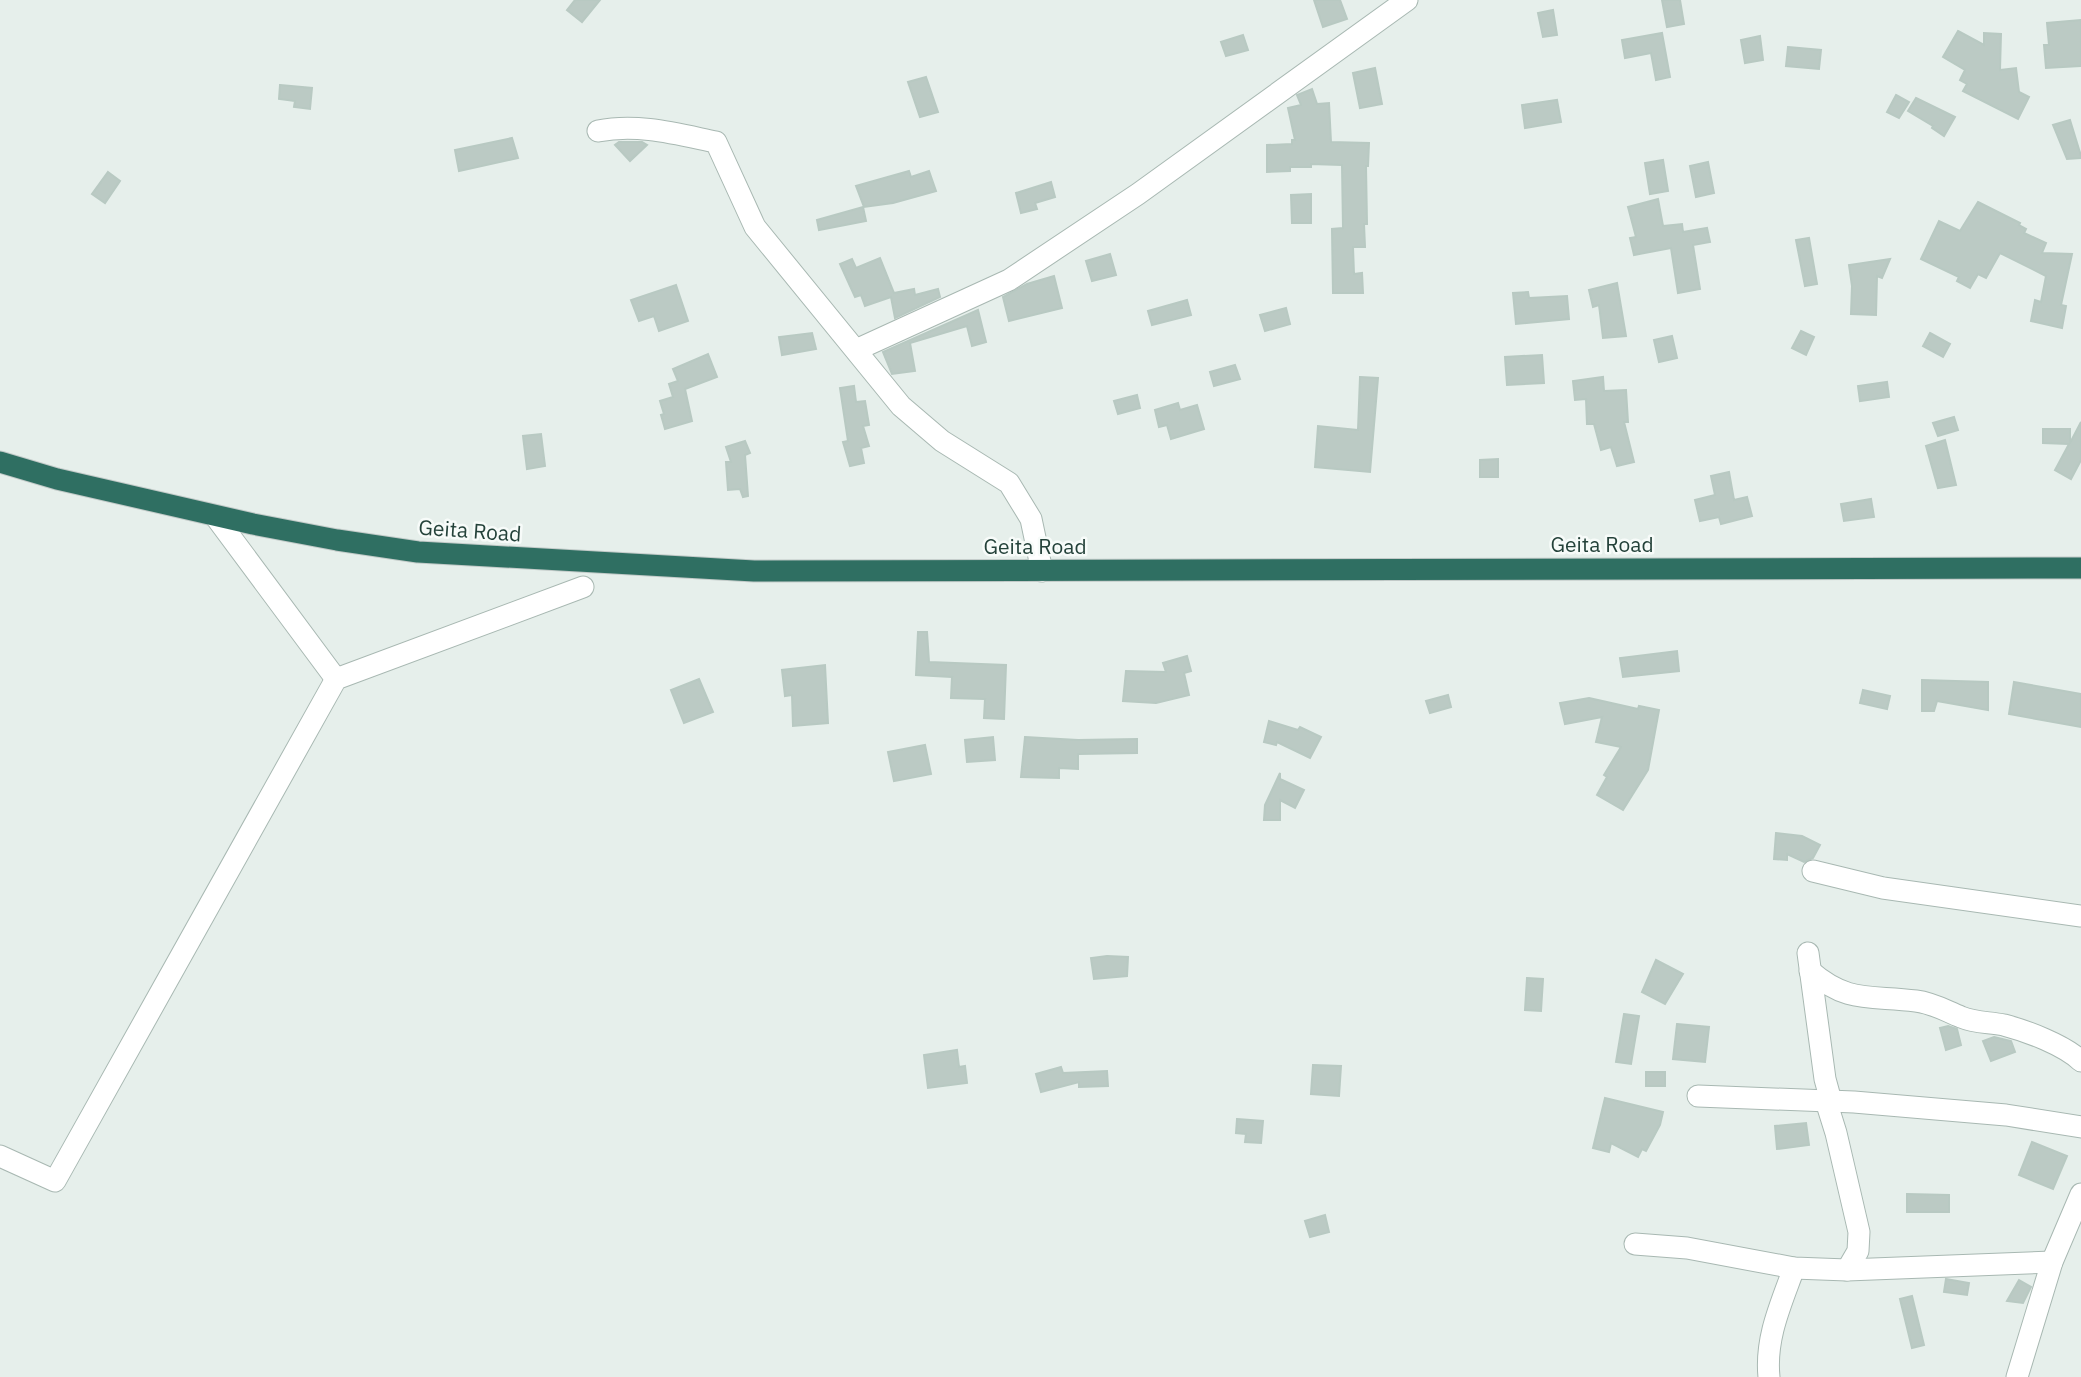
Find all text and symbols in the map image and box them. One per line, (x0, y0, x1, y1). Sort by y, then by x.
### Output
street label: Geita Road (418, 512, 522, 548)
street label: Geita Road (1550, 530, 1654, 558)
street label: Geita Road (983, 532, 1087, 560)

